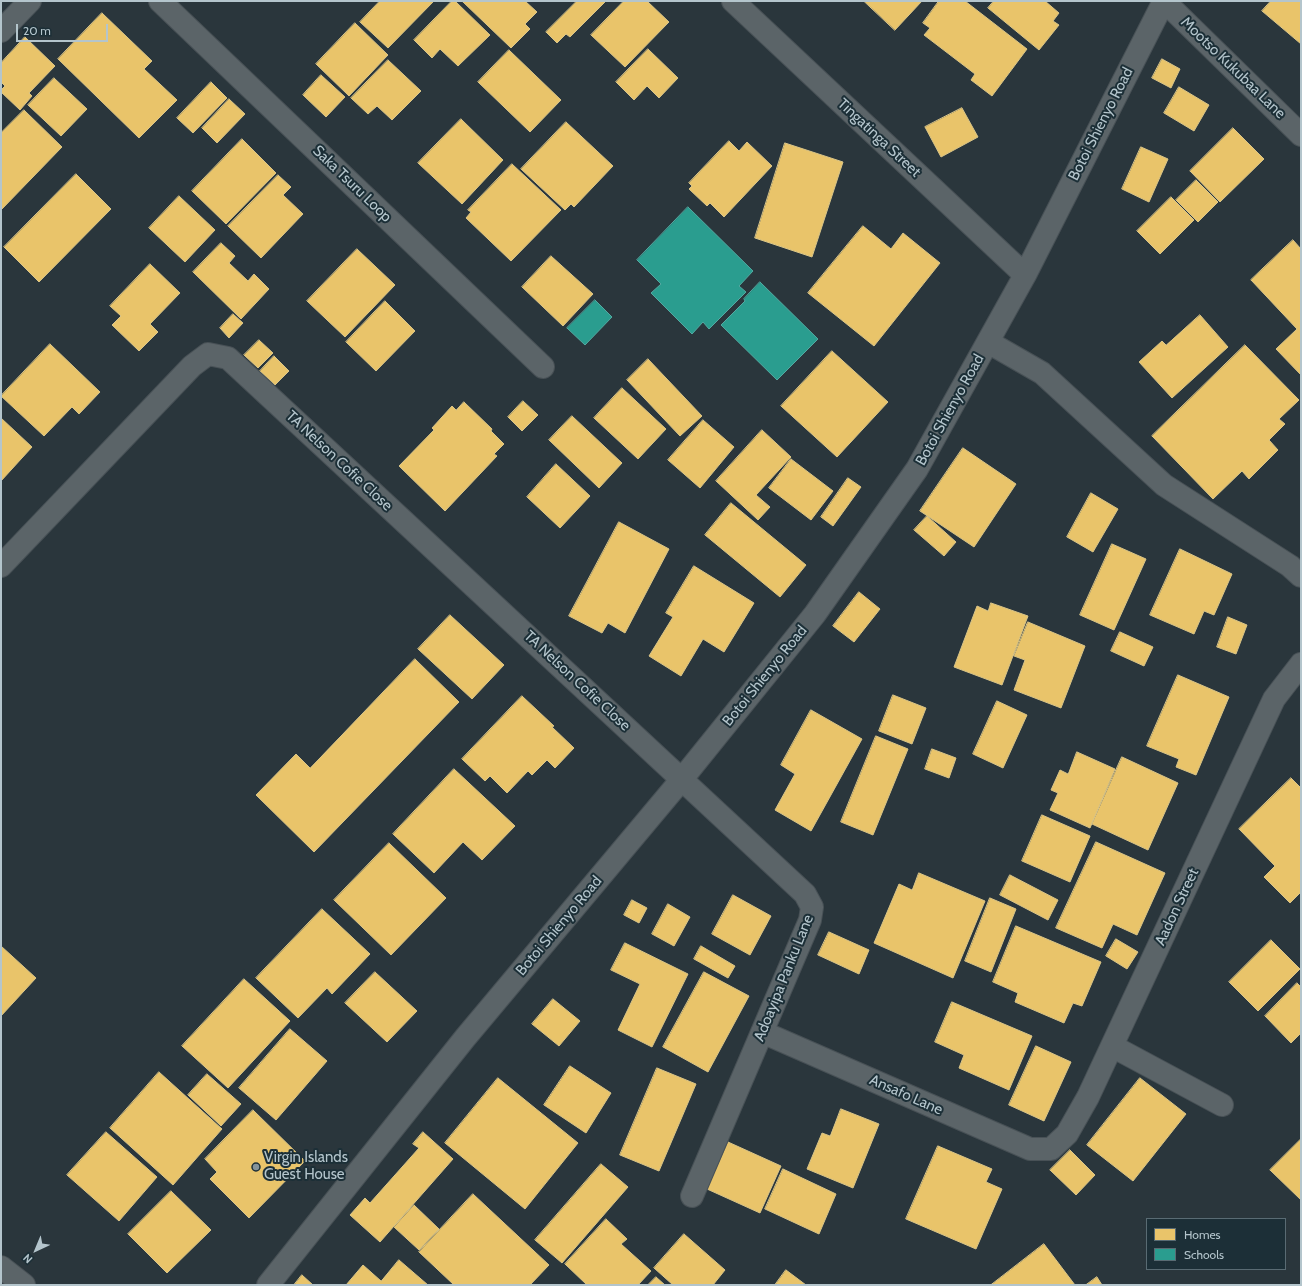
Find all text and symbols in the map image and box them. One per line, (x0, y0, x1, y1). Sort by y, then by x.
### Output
street label: Mootso Kukubaa Lane (1177, 13, 1289, 123)
scale bar (18, 16, 110, 42)
text: 20 m (23, 23, 51, 38)
street label: Botoi Shienyo Road (1065, 65, 1137, 183)
street label: Tingatinga Street (834, 95, 924, 181)
street label: Saka Tsuru Loop (309, 142, 395, 226)
street label: Botoi Shienyo Road (912, 351, 988, 469)
street label: TA Nelson Cofie Close (282, 407, 396, 515)
street label: Botoi Shienyo Road (719, 622, 811, 730)
street label: TA Nelson Cofie Close (520, 627, 634, 735)
street label: Aadon Street (1151, 865, 1203, 949)
street label: Botoi Shienyo Road (512, 873, 606, 979)
street label: Adoayipa Panku Lane (750, 912, 818, 1044)
street label: Ansafo Lane (867, 1071, 945, 1119)
place label: Virgin Islands Guest House (264, 1149, 348, 1184)
marker: Virgin Islands Guest House (251, 1162, 261, 1172)
legend (1146, 1218, 1286, 1270)
text: Homes (1184, 1227, 1221, 1242)
north arrow (16, 1230, 56, 1270)
text: Schools (1184, 1247, 1224, 1262)
text: N (20, 1251, 35, 1266)

